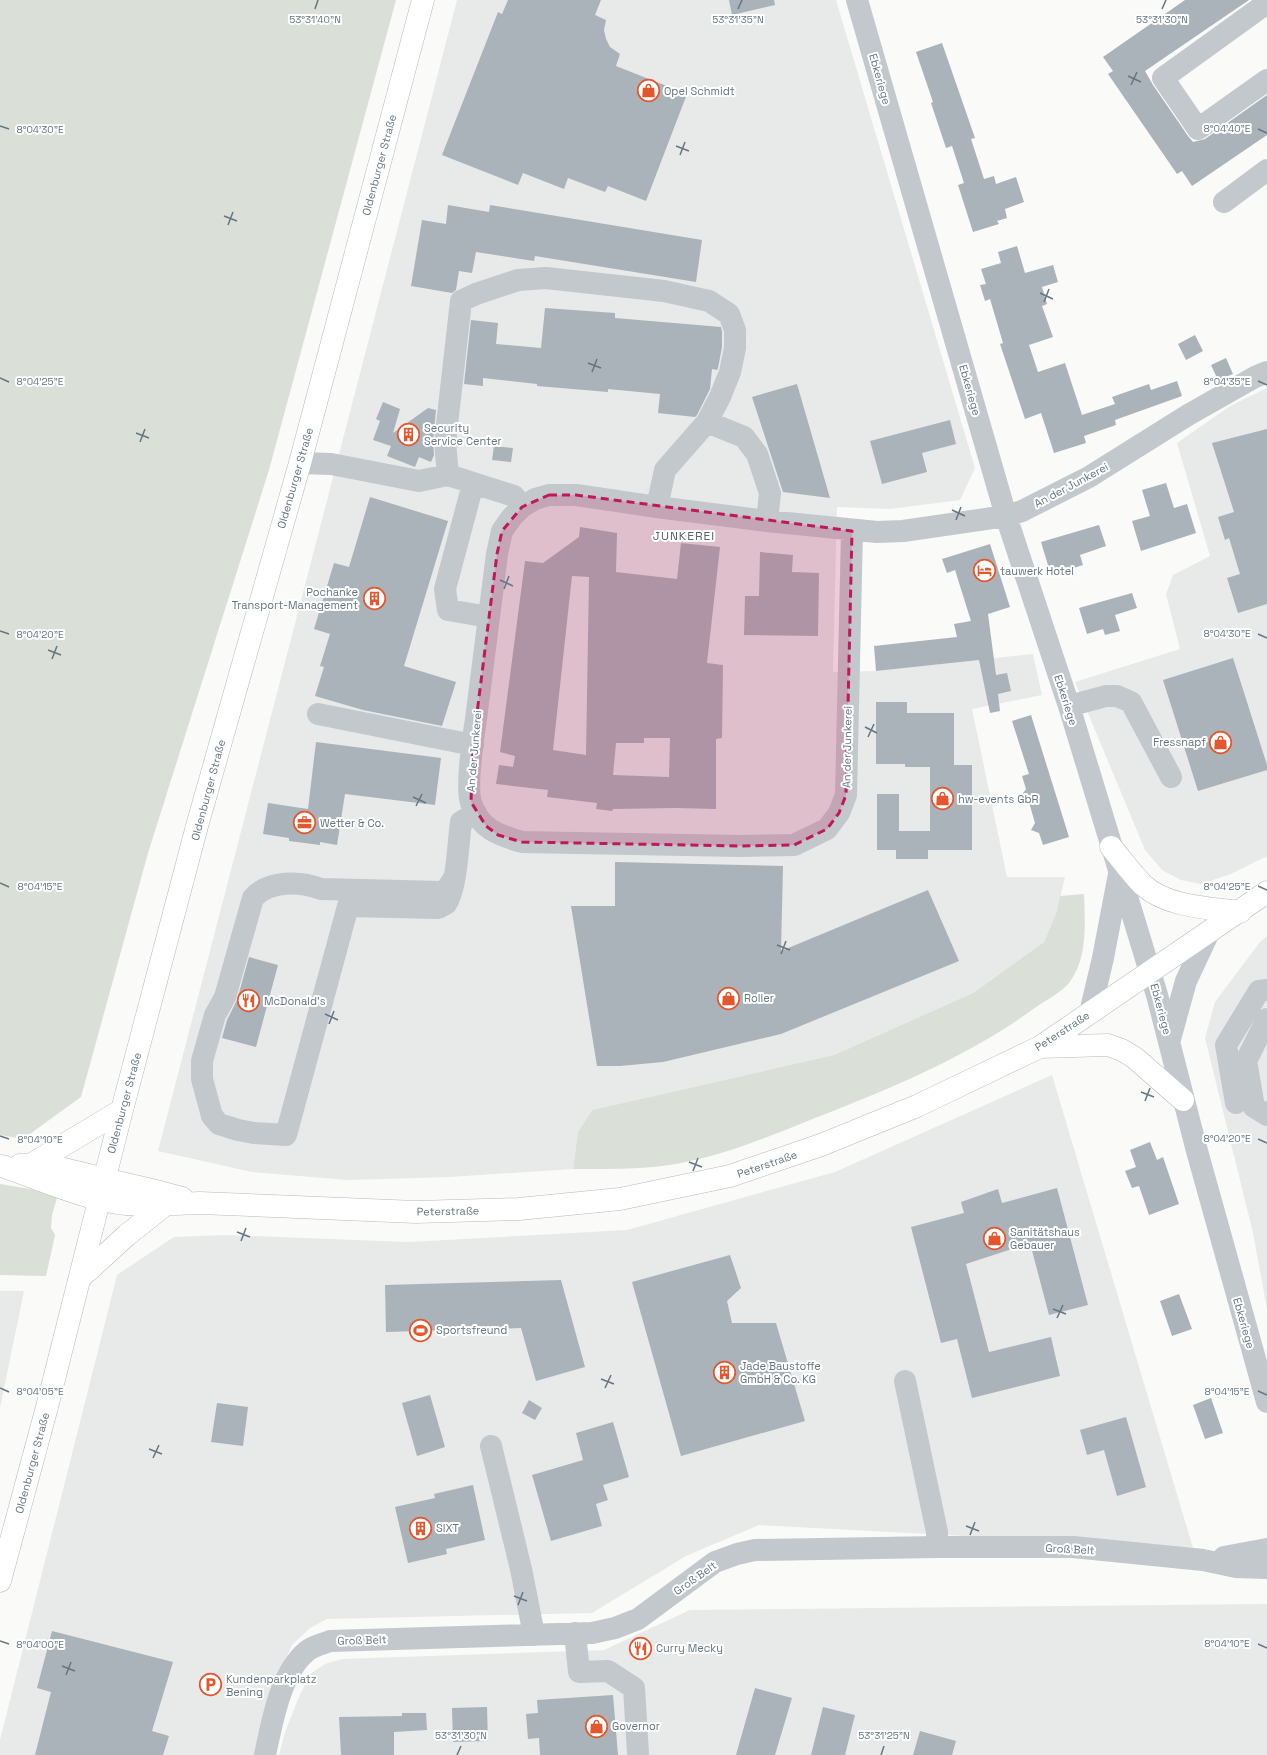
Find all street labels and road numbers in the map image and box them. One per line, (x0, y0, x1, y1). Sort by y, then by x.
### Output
street label: Ebkeriege (866, 52, 894, 106)
street label: Oldenburger Straße (359, 113, 399, 217)
street label: Ebkeriege (956, 363, 984, 417)
street label: Oldenburger Straße (274, 426, 316, 530)
street label: An der Junkerei (1031, 459, 1111, 510)
street label: Ebkeriege (1051, 673, 1081, 727)
street label: An der Junkerei (839, 706, 855, 788)
street label: An der Junkerei (463, 709, 485, 793)
street label: Oldenburger Straße (188, 738, 228, 842)
street label: Ebkeriege (1147, 982, 1175, 1036)
street label: Peterstraße (1032, 1008, 1092, 1054)
street label: Oldenburger Straße (104, 1051, 144, 1155)
street label: Peterstraße (735, 1147, 799, 1181)
street label: Peterstraße (417, 1203, 479, 1219)
street label: Ebkeriege (1230, 1296, 1258, 1350)
street label: Oldenburger Straße (12, 1411, 52, 1515)
street label: Groß Belt (1045, 1541, 1095, 1557)
street label: Groß Belt (671, 1558, 719, 1598)
street label: Groß Belt (337, 1632, 387, 1648)

